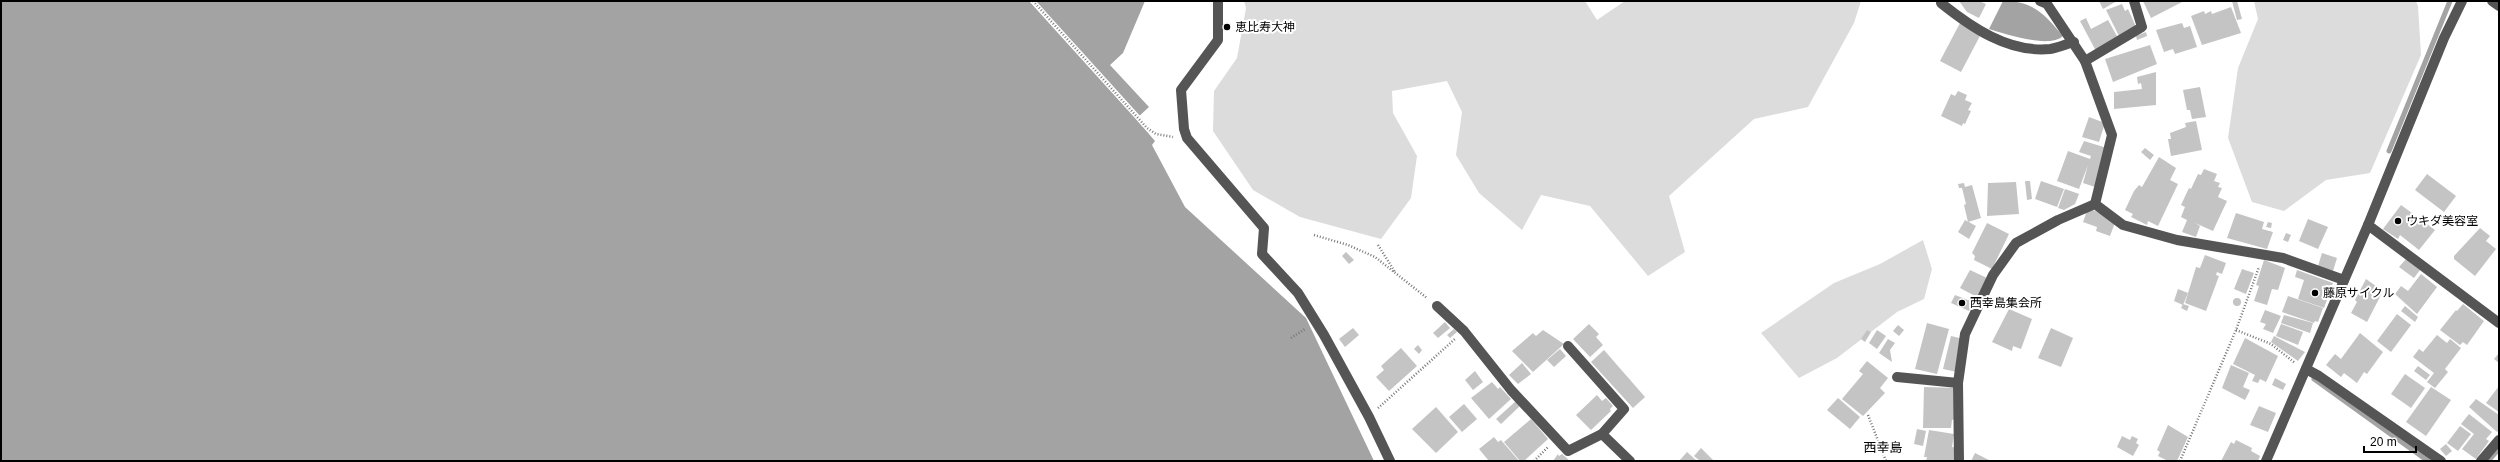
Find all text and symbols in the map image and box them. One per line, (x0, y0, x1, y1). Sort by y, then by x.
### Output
place label: 恵比寿大神 (1235, 20, 1295, 34)
marker: 恵比寿大神 (1222, 22, 1232, 32)
place label: ウキダ美容室 (2406, 214, 2478, 228)
marker: ウキダ美容室 (2393, 216, 2403, 226)
place label: 藤原サイクル (2323, 286, 2394, 300)
marker: 藤原サイクル (2310, 288, 2320, 298)
place label: 西幸島集会所 (1970, 296, 2042, 310)
marker: 西幸島集会所 (1957, 298, 1967, 308)
scale bar (2364, 428, 2416, 454)
text: 20 m (2370, 435, 2397, 449)
district label: 西幸島 (1863, 440, 1903, 455)

